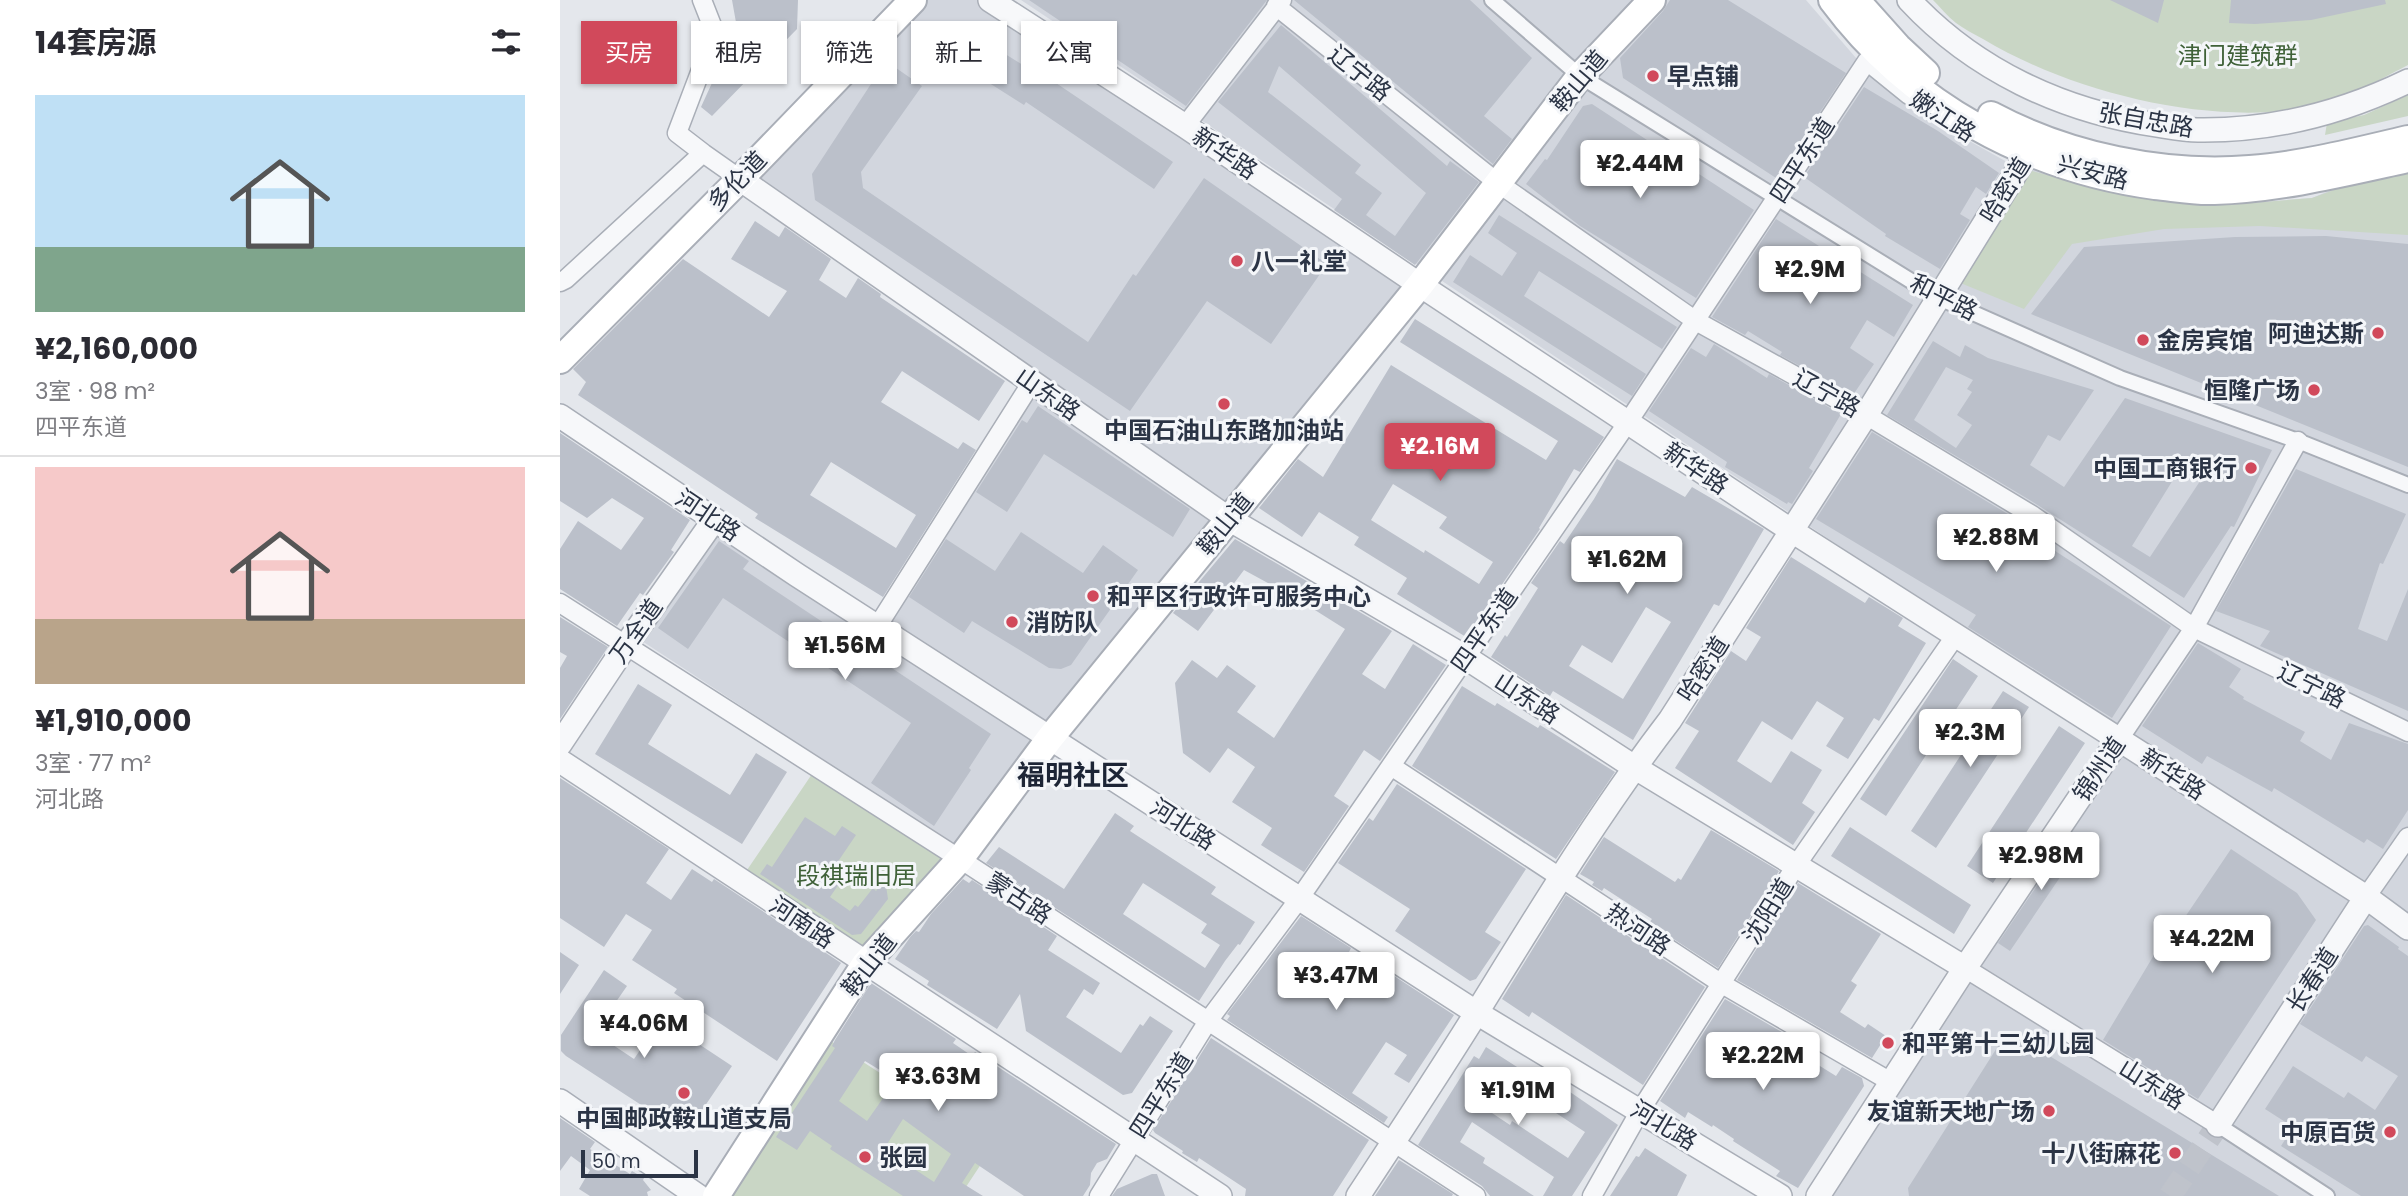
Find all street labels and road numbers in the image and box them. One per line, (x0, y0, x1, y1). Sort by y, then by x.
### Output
street label: 辽宁路 (1322, 38, 1398, 108)
street label: 鞍山道 (1543, 43, 1615, 119)
street label: 嫩江路 (1904, 83, 1982, 149)
street label: 张自忠路 (2096, 95, 2196, 145)
street label: 四平东道 (1762, 111, 1842, 209)
street label: 新华路 (1186, 119, 1264, 187)
street label: 多伦道 (700, 144, 774, 218)
street label: 兴安路 (2054, 147, 2132, 197)
street label: 哈密道 (1972, 151, 2038, 229)
street label: 和平路 (1904, 266, 1984, 328)
street label: 山东路 (1009, 360, 1087, 428)
street label: 辽宁路 (1788, 361, 1866, 425)
street label: 新华路 (1657, 434, 1735, 502)
street label: 河北路 (669, 481, 747, 549)
street label: 鞍山道 (1190, 486, 1260, 562)
street label: 四平东道 (1443, 581, 1525, 679)
street label: 万全道 (602, 592, 670, 670)
street label: 哈密道 (1670, 630, 1736, 708)
street label: 辽宁路 (2272, 654, 2352, 716)
street label: 山东路 (1488, 665, 1566, 731)
street label: 锦州道 (2065, 730, 2133, 808)
street label: 新华路 (2134, 741, 2212, 807)
street label: 河北路 (1144, 791, 1222, 857)
street label: 蒙古路 (980, 865, 1058, 931)
street label: 沈阳道 (1735, 872, 1801, 950)
street label: 河南路 (763, 888, 841, 956)
street label: 热河路 (1599, 895, 1677, 963)
street label: 鞍山道 (834, 926, 904, 1004)
street label: 长春道 (2279, 941, 2345, 1019)
street label: 四平东道 (1122, 1046, 1200, 1144)
street label: 山东路 (2113, 1051, 2191, 1117)
street label: 河北路 (1625, 1092, 1703, 1158)

